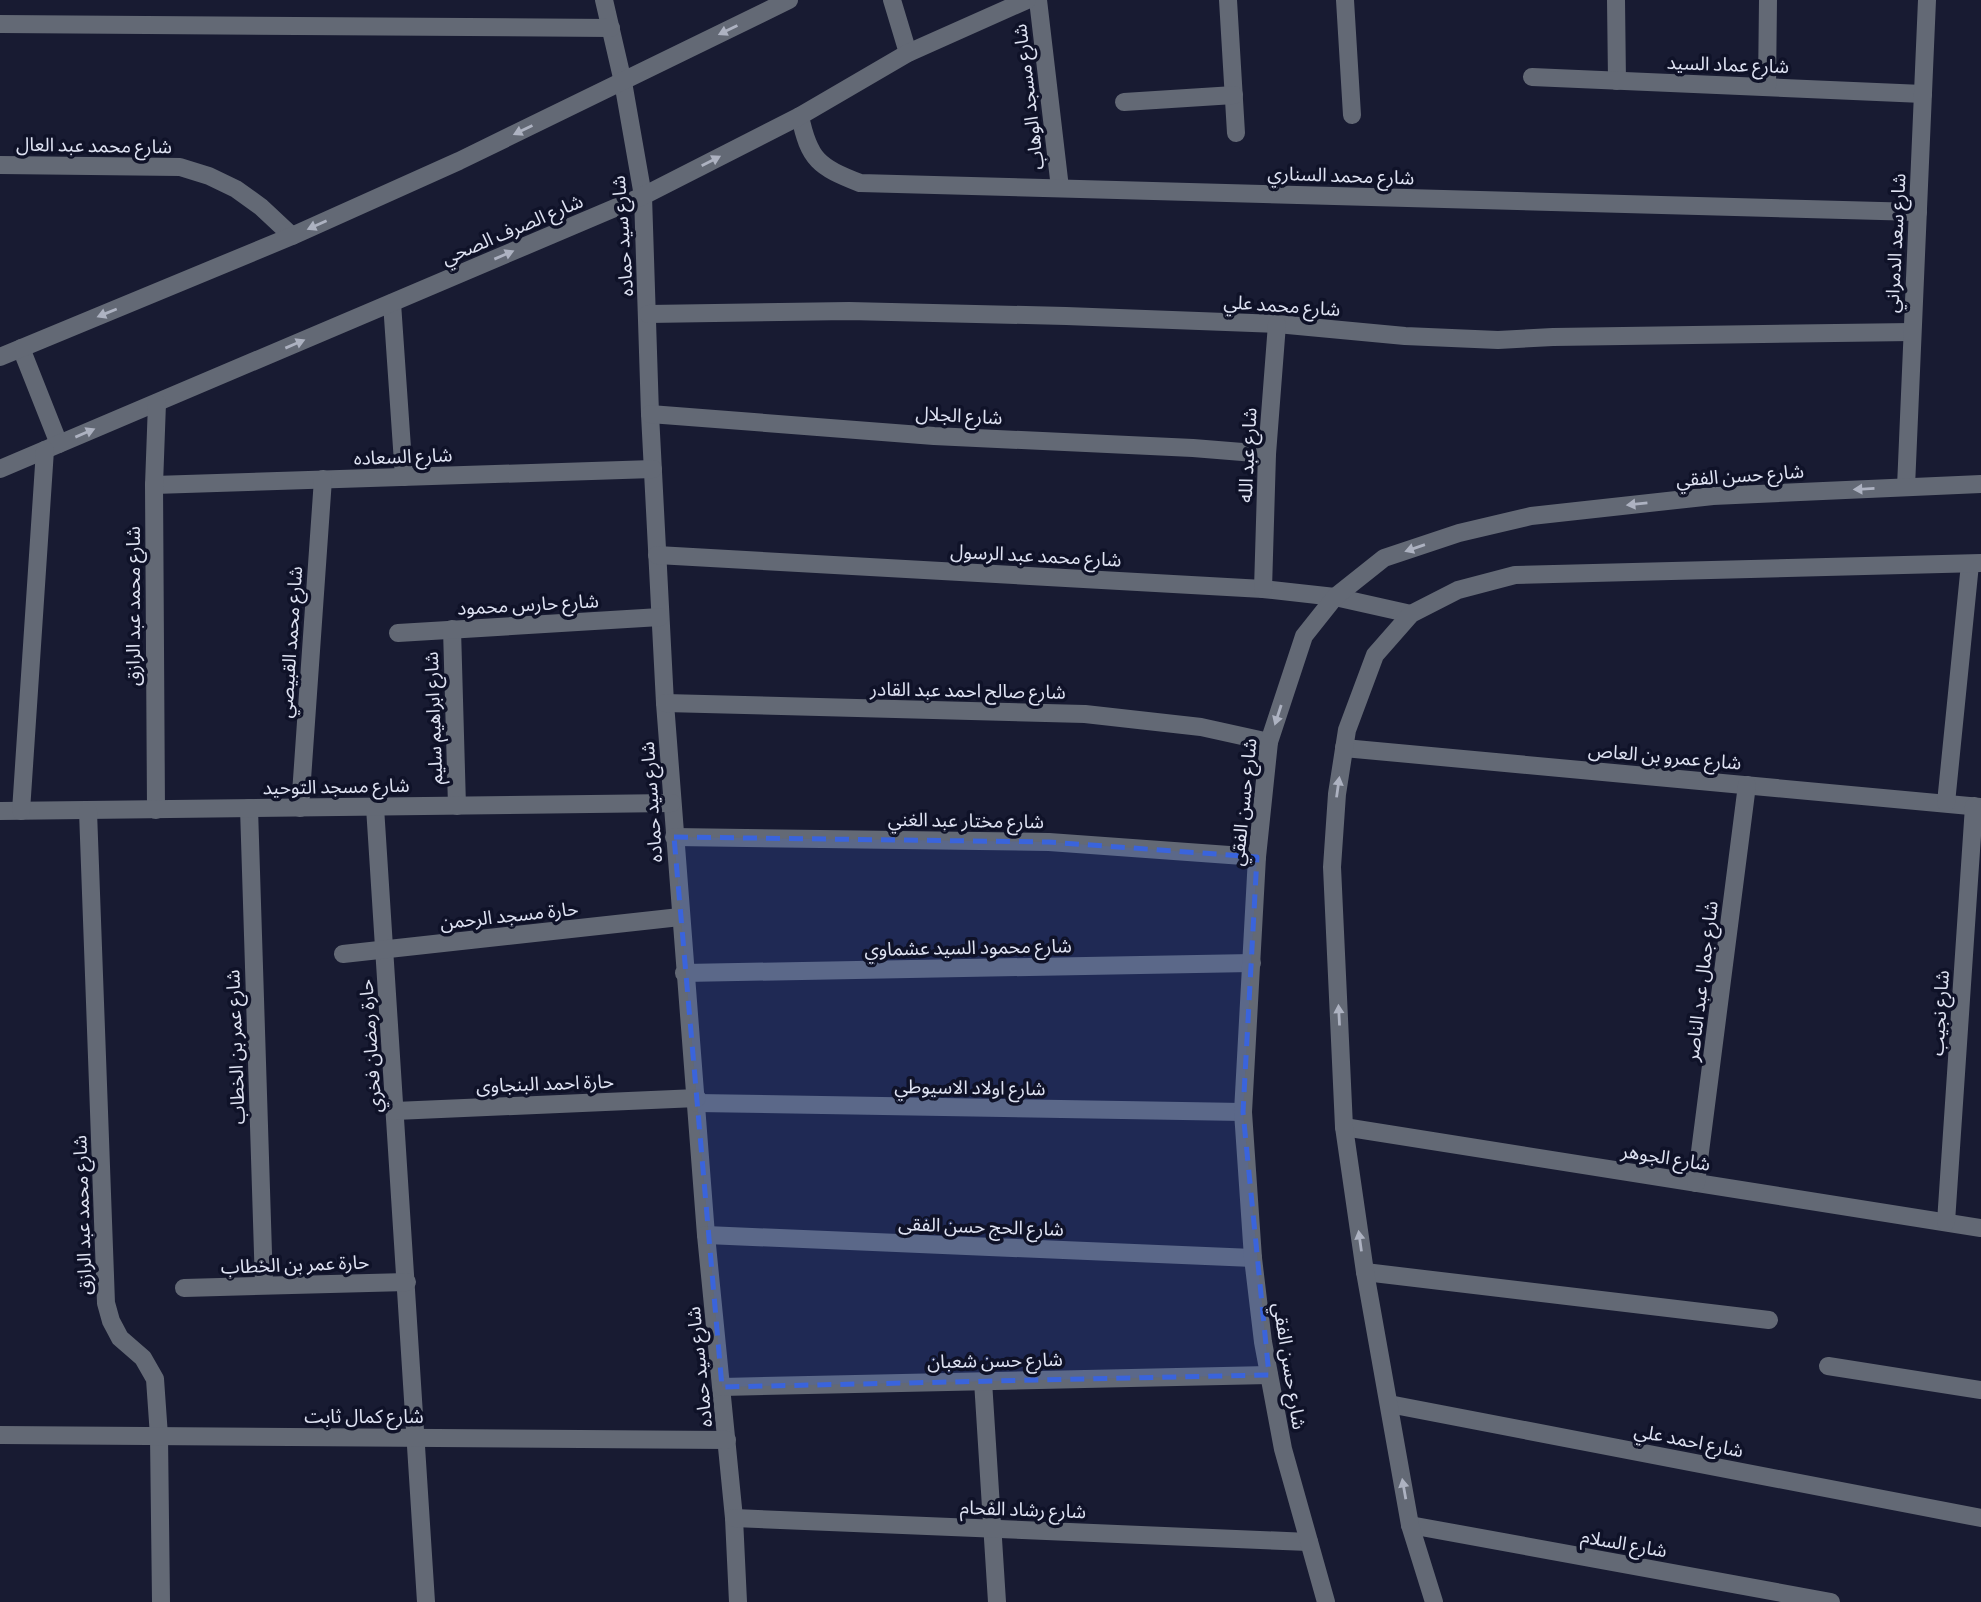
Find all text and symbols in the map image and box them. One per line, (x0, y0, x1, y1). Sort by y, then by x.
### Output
street label: شارع مسجد الوهاب (1007, 22, 1051, 171)
one-way arrow (718, 25, 738, 36)
street label: شارع عماد السيد (1666, 50, 1790, 80)
one-way arrow (513, 124, 533, 136)
street label: شارع محمد عبد العال (16, 132, 172, 160)
one-way arrow (701, 156, 721, 167)
street label: شارع محمد السناري (1267, 160, 1415, 193)
street label: شارع سعد الدمراني (1879, 173, 1914, 314)
street label: شارع سيد حماده (606, 175, 640, 297)
street label: شارع الصرف الصحي (438, 188, 588, 273)
one-way arrow (307, 219, 327, 231)
one-way arrow (494, 249, 514, 261)
street label: شارع محمد علي (1223, 289, 1341, 324)
one-way arrow (96, 308, 117, 319)
one-way arrow (284, 338, 305, 349)
street label: شارع الجلال (915, 401, 1003, 431)
street label: شارع عبد الله (1233, 407, 1263, 503)
one-way arrow (75, 427, 96, 438)
street label: شارع السعاده (353, 442, 453, 472)
street label: شارع حسن الفقي (1675, 459, 1805, 495)
one-way arrow (1853, 484, 1875, 495)
one-way arrow (1626, 499, 1648, 510)
street label: شارع محمد عبد الرازق (121, 526, 147, 686)
street label: شارع محمد عبد الرسول (950, 539, 1122, 573)
one-way arrow (1404, 543, 1425, 554)
street label: شارع محمد القبيصي (273, 565, 311, 719)
street label: شارع حارس محمود (457, 588, 600, 622)
street label: شارع ابراهيم سليم (419, 651, 450, 785)
street label: شارع صالح احمد عبد القادر (869, 676, 1066, 707)
one-way arrow (1272, 704, 1283, 725)
street label: شارع حسن الفقي (1224, 737, 1265, 867)
street label: شارع عمرو بن العاص (1587, 737, 1743, 777)
street label: شارع سيد حماده (635, 741, 669, 863)
street label: شارع مسجد التوحيد (262, 773, 410, 801)
one-way arrow (1333, 776, 1344, 798)
street label: شارع مختار عبد الغني (888, 807, 1044, 837)
street label: حارة مسجد الرحمن (439, 896, 579, 934)
street label: شارع جمال عبد الناصر (1679, 899, 1725, 1064)
street label: شارع محمود السيد عشماوي (864, 933, 1072, 964)
street label: شارع عمر بن الخطاب (220, 969, 252, 1125)
street label: شارع نجيب (1924, 969, 1956, 1057)
street label: حارة رمضان فخري (353, 978, 390, 1113)
one-way arrow (1333, 1003, 1344, 1025)
street label: حارة احمد البنجاوى (476, 1069, 614, 1097)
street label: شارع اولاد الاسيوطي (894, 1074, 1046, 1104)
street label: شارع محمد عبد الرازق (67, 1135, 99, 1295)
street label: شارع الجوهر (1618, 1138, 1712, 1178)
street label: شارع الحج حسن الفقى (898, 1211, 1064, 1244)
one-way arrow (1354, 1230, 1365, 1252)
street label: حارة عمر بن الخطاب (220, 1249, 370, 1279)
street label: شارع حسن الفقي (1265, 1301, 1312, 1432)
street label: شارع سيد حماده (681, 1305, 719, 1429)
street label: شارع حسن شعبان (927, 1347, 1063, 1375)
street label: شارع كمال ثابت (304, 1404, 424, 1430)
street label: شارع احمد علي (1632, 1418, 1746, 1466)
one-way arrow (1398, 1478, 1409, 1500)
street label: شارع رشاد الفحام (959, 1495, 1086, 1526)
street label: شارع السلام (1579, 1524, 1669, 1565)

